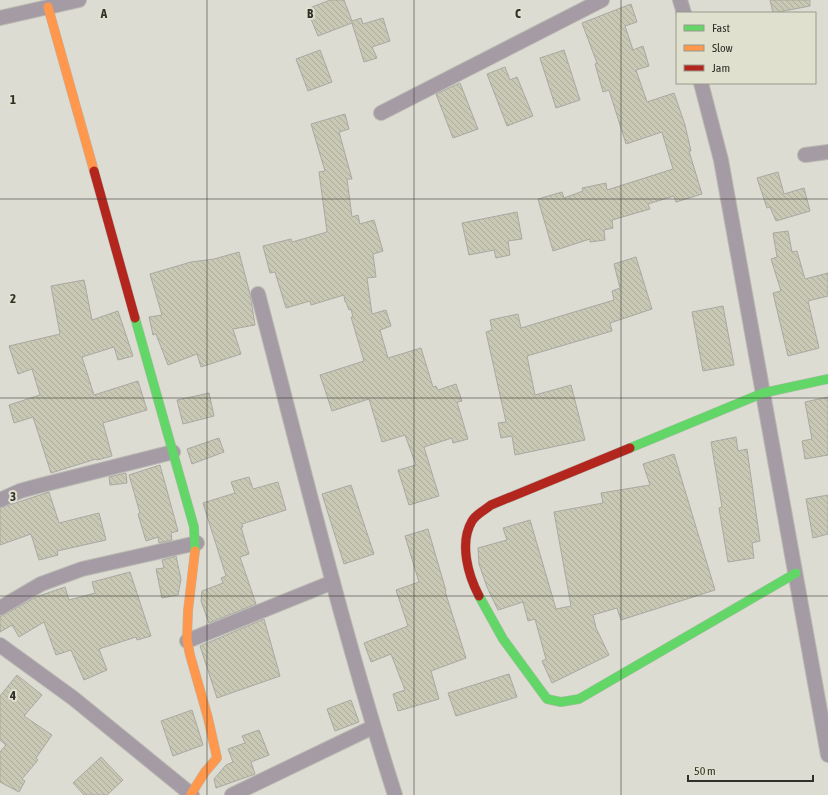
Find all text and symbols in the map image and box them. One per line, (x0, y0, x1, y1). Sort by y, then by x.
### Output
text: A (100, 6, 108, 21)
text: B (307, 6, 314, 21)
text: C (515, 6, 521, 21)
legend (676, 12, 816, 84)
text: Fast (712, 21, 730, 35)
text: Slow (712, 41, 733, 55)
text: Jam (712, 61, 730, 75)
text: 1 (10, 92, 16, 107)
text: 2 (10, 291, 16, 306)
text: 3 (10, 489, 16, 504)
text: 4 (9, 688, 16, 703)
scale bar (688, 757, 813, 783)
text: 50 m (694, 764, 716, 778)

